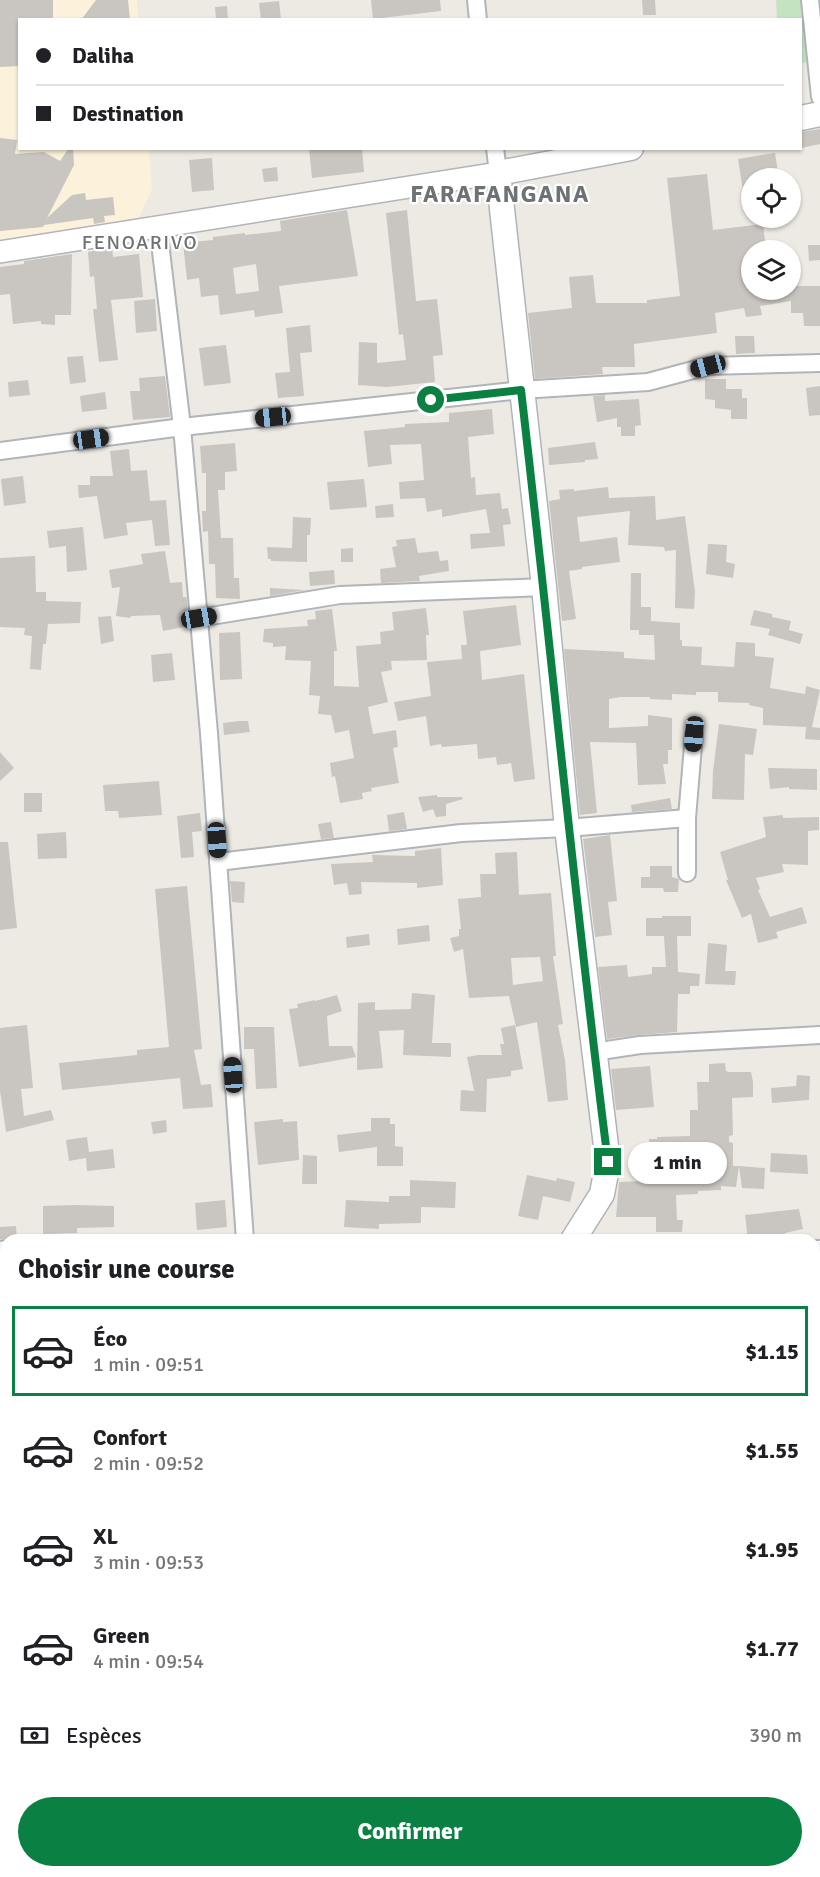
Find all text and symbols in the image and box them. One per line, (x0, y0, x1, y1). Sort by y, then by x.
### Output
text: Daliha (72, 42, 134, 69)
text: Destination (72, 100, 184, 127)
map controls (741, 168, 801, 300)
button: locate (741, 168, 801, 228)
district label: FARAFANGANA (410, 179, 590, 209)
district label: FENOARIVO (82, 230, 198, 255)
button: layers (741, 240, 801, 300)
car (688, 353, 728, 379)
route start (417, 386, 444, 413)
car (254, 406, 292, 428)
car (72, 428, 110, 450)
car (180, 606, 218, 630)
car (683, 715, 705, 753)
car (207, 821, 227, 859)
car (223, 1056, 243, 1094)
callout: 1 min (629, 1141, 728, 1183)
route end (594, 1148, 621, 1175)
text: 1 min (653, 1150, 702, 1175)
text: Choisir une course (18, 1253, 235, 1286)
icon: car (21, 1324, 75, 1378)
text: Éco (93, 1325, 127, 1352)
text: $1.15 (745, 1338, 799, 1365)
text: 1 min · 09:51 (93, 1352, 204, 1377)
icon: car (21, 1423, 75, 1477)
text: Confort (93, 1424, 167, 1451)
text: $1.55 (745, 1437, 799, 1464)
text: 2 min · 09:52 (93, 1451, 204, 1476)
icon: car (21, 1522, 75, 1576)
text: XL (93, 1523, 118, 1550)
text: $1.95 (745, 1536, 799, 1563)
text: 3 min · 09:53 (93, 1550, 204, 1575)
icon: car (21, 1621, 75, 1675)
text: Green (93, 1622, 150, 1649)
text: $1.77 (745, 1635, 799, 1662)
text: 4 min · 09:54 (93, 1649, 204, 1674)
icon: cash (18, 1719, 51, 1752)
text: Espèces (66, 1722, 142, 1749)
text: 390 m (749, 1723, 802, 1748)
button: Confirmer (18, 1797, 802, 1866)

